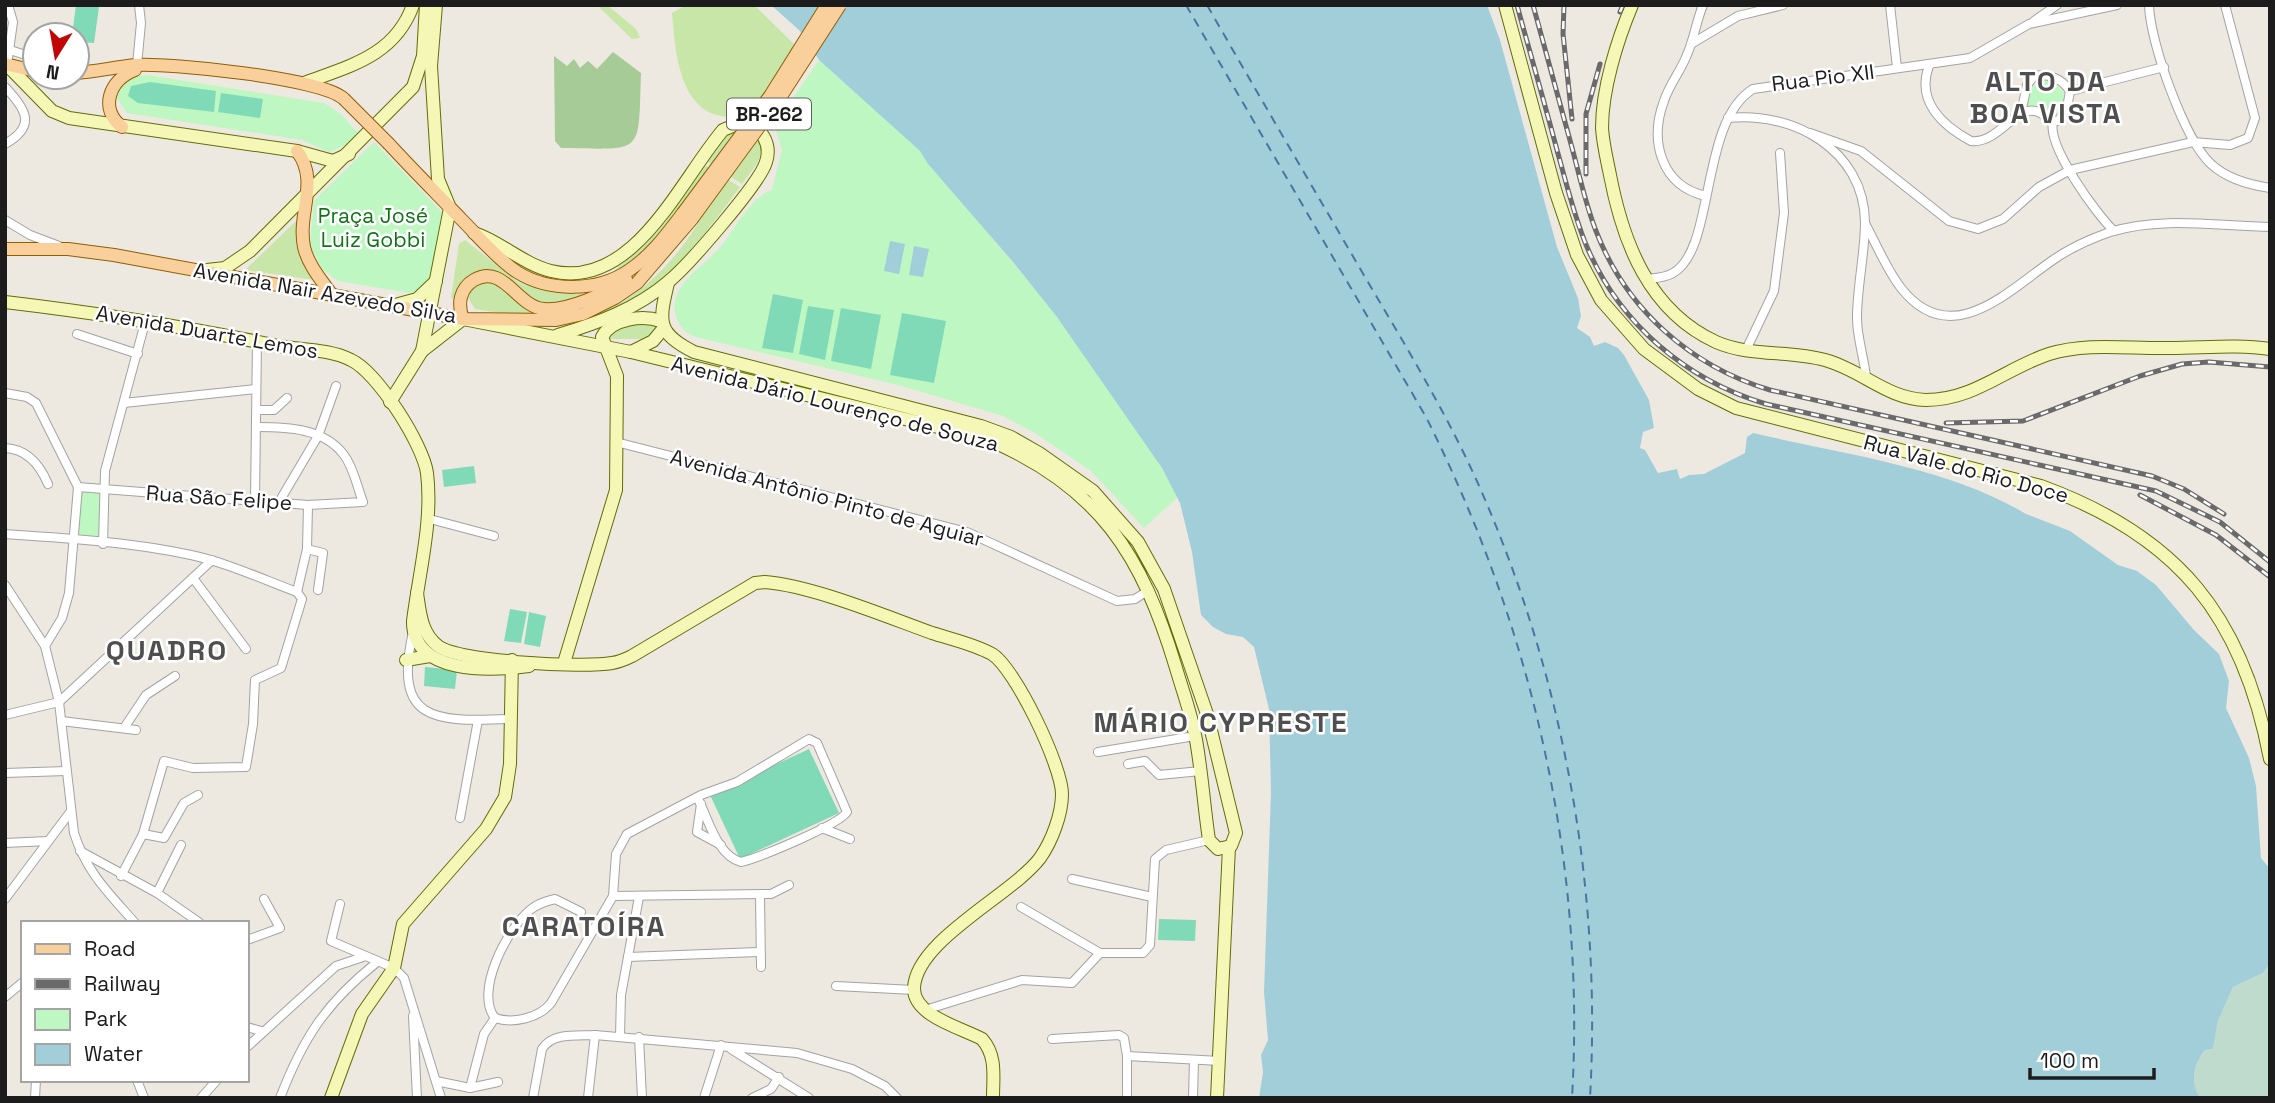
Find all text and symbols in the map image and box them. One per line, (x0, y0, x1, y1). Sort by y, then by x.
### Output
north arrow (21, 21, 91, 91)
street label: Rua Pio XII (1770, 58, 1876, 97)
text: N (44, 59, 61, 86)
district label: ALTO DA BOA VISTA (1969, 63, 2123, 131)
road number: BR-262 (727, 98, 811, 130)
park label: Praça José Luiz Gobbi (318, 202, 428, 253)
street label: Avenida Nair Azevedo Silva (191, 256, 459, 329)
street label: Avenida Duarte Lemos (94, 299, 320, 364)
street label: Avenida Dário Lourenço de Souza (669, 350, 1002, 457)
street label: Rua Vale do Rio Doce (1861, 428, 2072, 509)
street label: Avenida Antônio Pinto de Aguiar (668, 443, 987, 552)
street label: Rua São Felipe (145, 479, 293, 516)
district label: QUADRO (106, 632, 228, 668)
district label: MÁRIO CYPRESTE (1093, 704, 1349, 740)
district label: CARATOÍRA (502, 908, 666, 944)
legend (21, 921, 248, 1082)
text: Road (84, 935, 136, 962)
text: Railway (84, 970, 161, 997)
text: Park (84, 1005, 128, 1032)
scale bar (2030, 1036, 2154, 1080)
text: Water (84, 1040, 143, 1067)
text: 100 m (2040, 1047, 2099, 1074)

